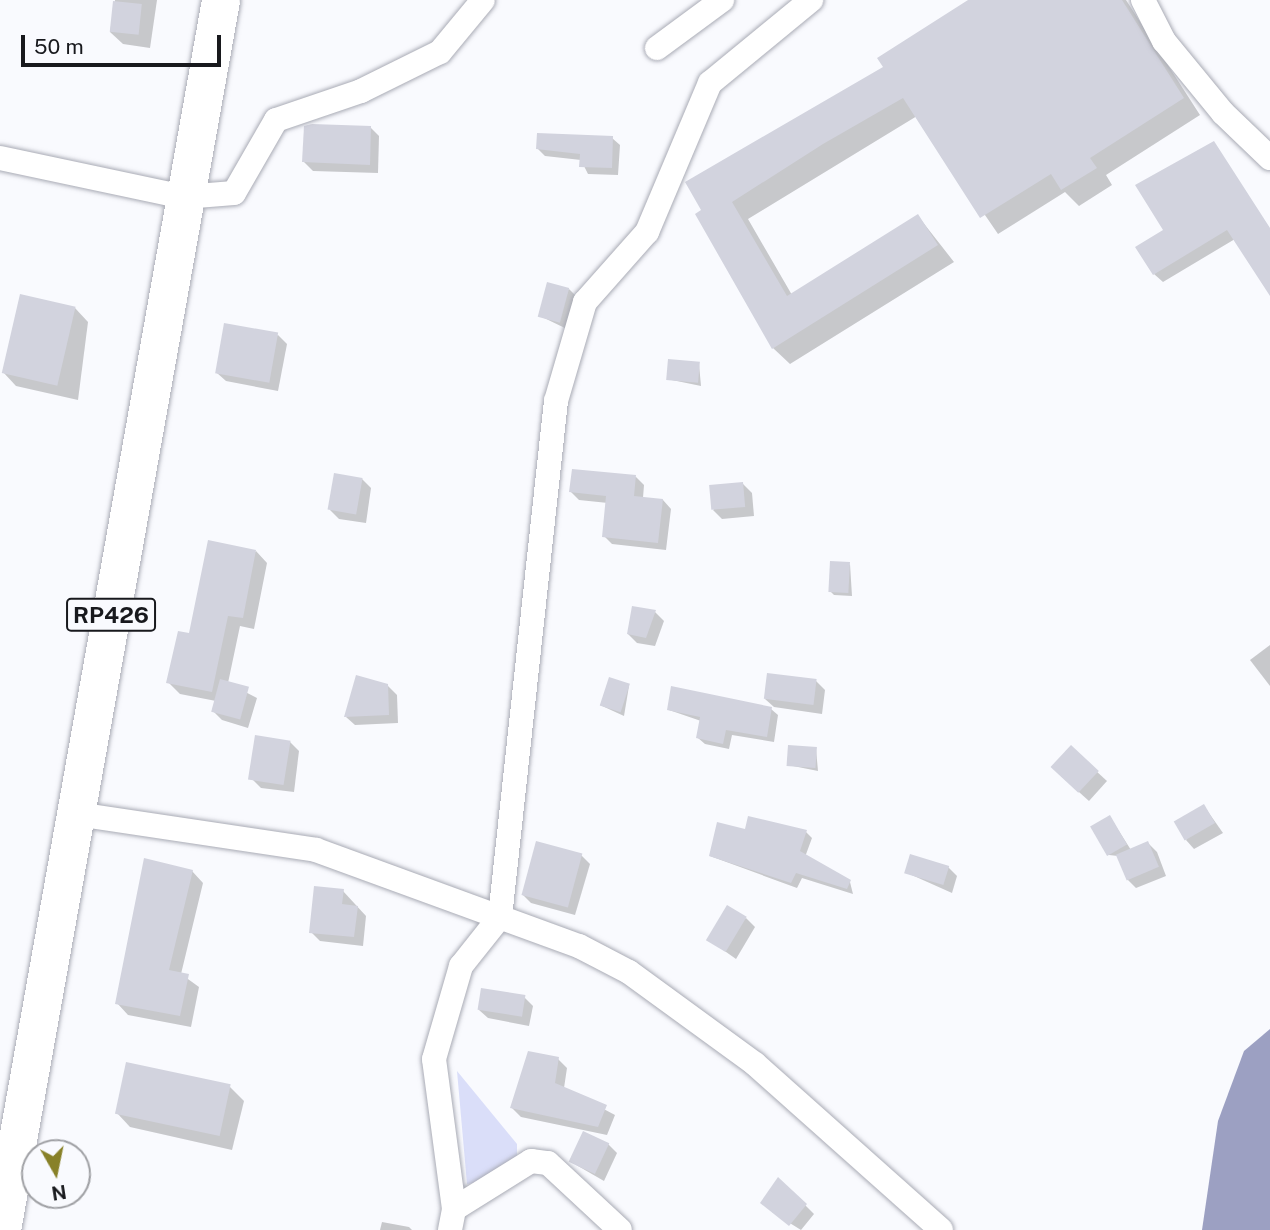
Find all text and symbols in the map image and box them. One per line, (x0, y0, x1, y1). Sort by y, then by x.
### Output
scale bar (24, 21, 224, 65)
text: 50 m (34, 34, 84, 59)
road number: RP426 (66, 596, 156, 635)
north arrow (21, 1139, 91, 1209)
text: N (50, 1181, 68, 1205)

